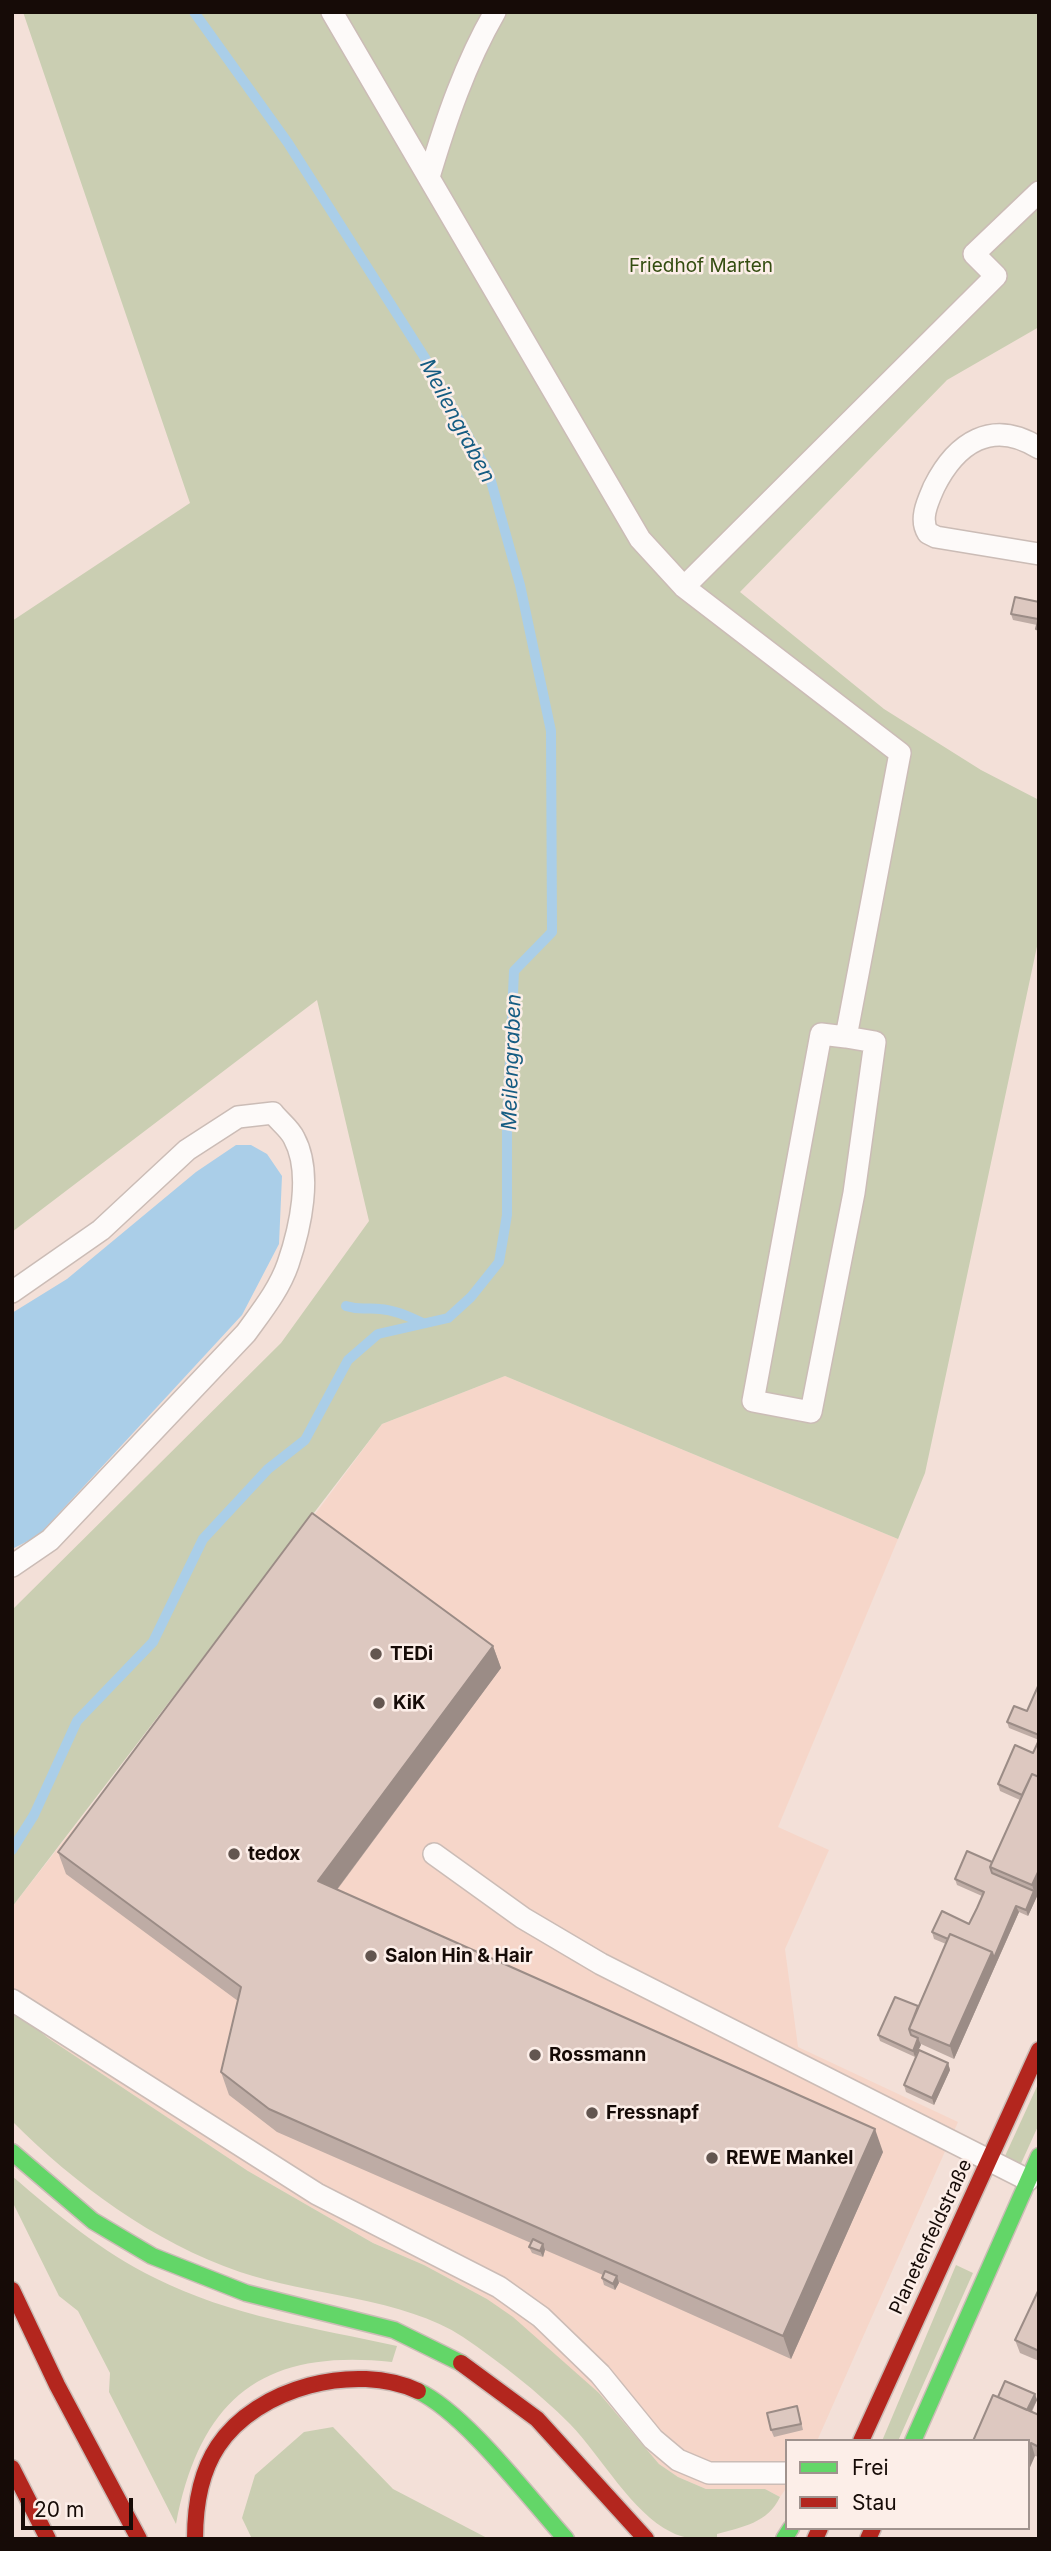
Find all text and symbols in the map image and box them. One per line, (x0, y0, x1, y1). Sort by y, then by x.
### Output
park label: Friedhof Marten (629, 255, 773, 277)
water label: Meilengraben (414, 355, 500, 487)
water label: Meilengraben (497, 993, 527, 1131)
place label: TEDi (390, 1643, 433, 1665)
marker: TEDi (368, 1646, 384, 1662)
place label: KiK (393, 1692, 426, 1714)
marker: KiK (371, 1695, 387, 1711)
place label: tedox (248, 1843, 300, 1865)
marker: tedox (226, 1846, 242, 1862)
place label: Salon Hin & Hair (385, 1945, 533, 1967)
marker: Salon Hin & Hair (363, 1948, 379, 1964)
place label: Rossmann (549, 2044, 646, 2066)
marker: Rossmann (527, 2047, 543, 2063)
place label: Fressnapf (606, 2102, 699, 2124)
marker: Fressnapf (584, 2105, 600, 2121)
place label: REWE Mankel (726, 2147, 853, 2169)
marker: REWE Mankel (704, 2150, 720, 2166)
street label: Planetenfeldstraße (885, 2156, 977, 2318)
legend (785, 2439, 1030, 2530)
text: Frei (852, 2455, 889, 2480)
scale bar (24, 2484, 136, 2528)
text: Stau (852, 2490, 897, 2515)
text: 20 m (34, 2497, 84, 2522)

